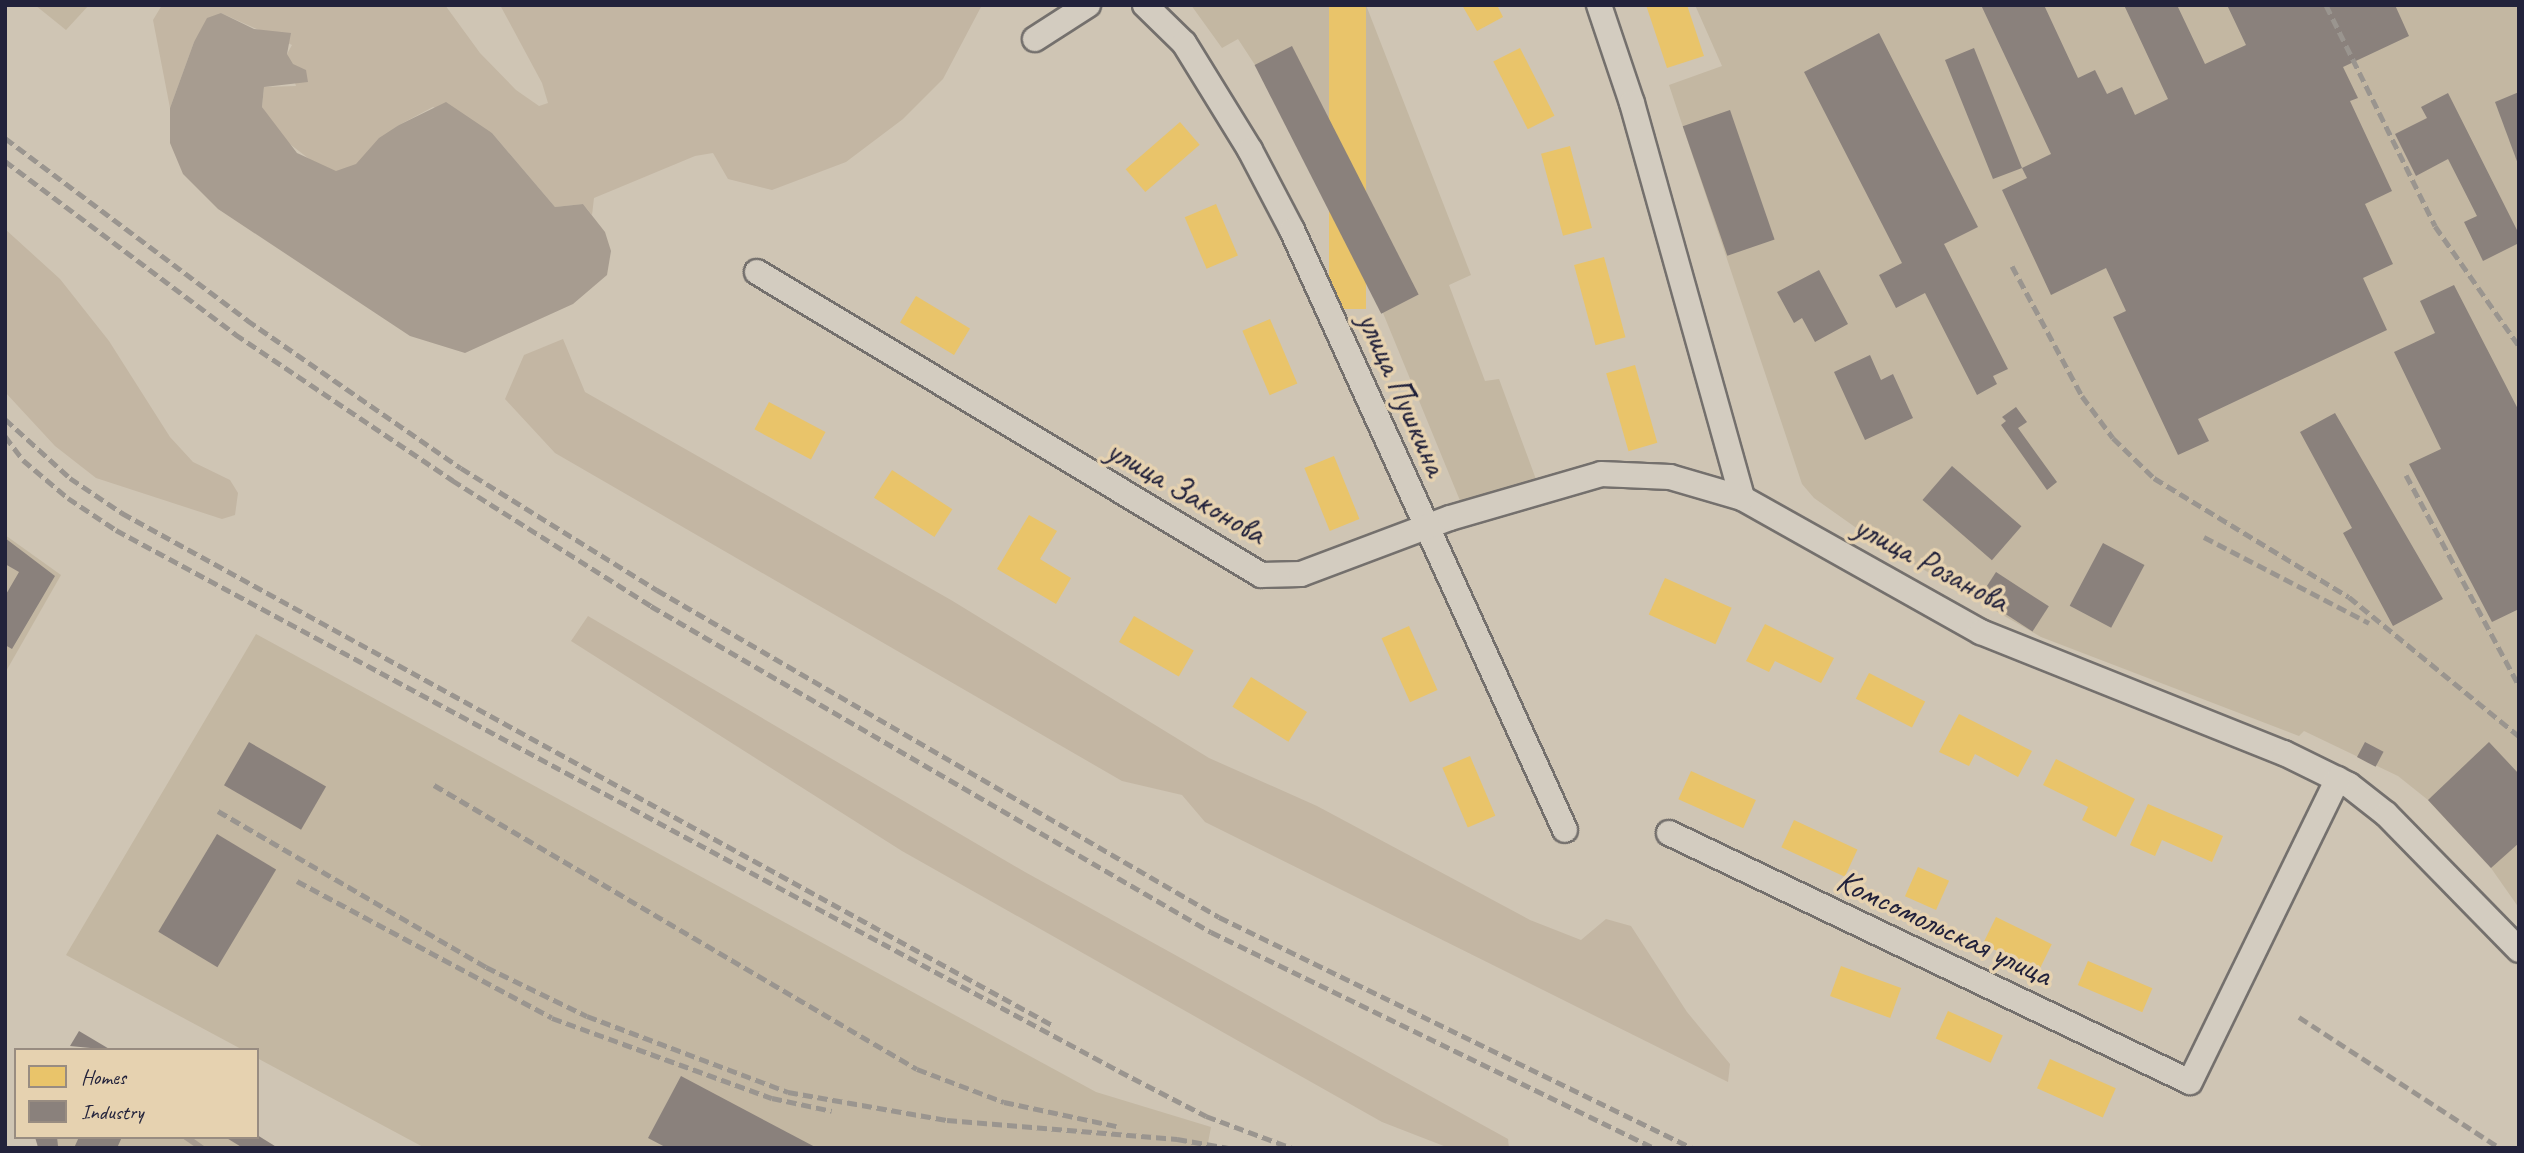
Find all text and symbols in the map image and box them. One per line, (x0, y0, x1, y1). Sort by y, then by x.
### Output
street label: улица Пушкина (1348, 306, 1456, 482)
street label: улица Законова (1099, 431, 1273, 553)
street label: улица Розанова (1847, 507, 2015, 621)
street label: Комсомольская улица (1829, 860, 2059, 996)
legend (14, 1048, 259, 1139)
text: Homes (81, 1064, 126, 1090)
text: Industry (81, 1099, 144, 1125)

